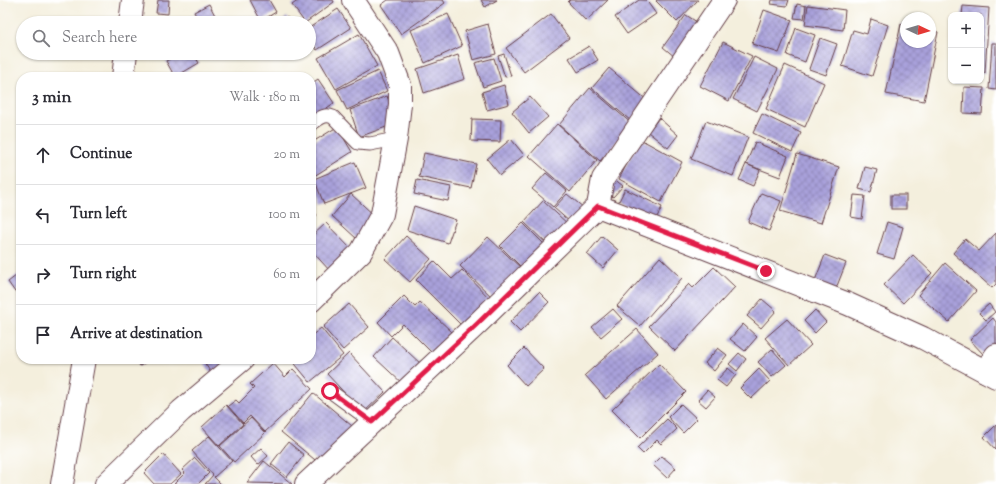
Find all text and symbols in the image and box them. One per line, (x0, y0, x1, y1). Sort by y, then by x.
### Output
north arrow (900, 12, 936, 48)
map controls (948, 12, 984, 84)
button: + (948, 12, 984, 48)
search box (16, 16, 316, 60)
icon: search (30, 27, 52, 49)
text: Search here (62, 28, 137, 49)
button: − (948, 48, 984, 84)
text: 3 min (32, 86, 71, 110)
text: Walk · 180 m (229, 89, 300, 107)
icon: ahead (32, 144, 54, 166)
text: Continue (70, 144, 132, 165)
text: 20 m (274, 146, 300, 164)
icon: left (32, 204, 54, 226)
text: Turn left (70, 204, 127, 225)
text: 100 m (268, 206, 300, 224)
route end (757, 262, 775, 280)
icon: right (32, 264, 54, 286)
text: Turn right (70, 264, 136, 285)
text: 60 m (273, 266, 300, 284)
icon: arrive (32, 324, 54, 346)
text: Arrive at destination (70, 324, 203, 345)
route start (321, 382, 339, 400)

